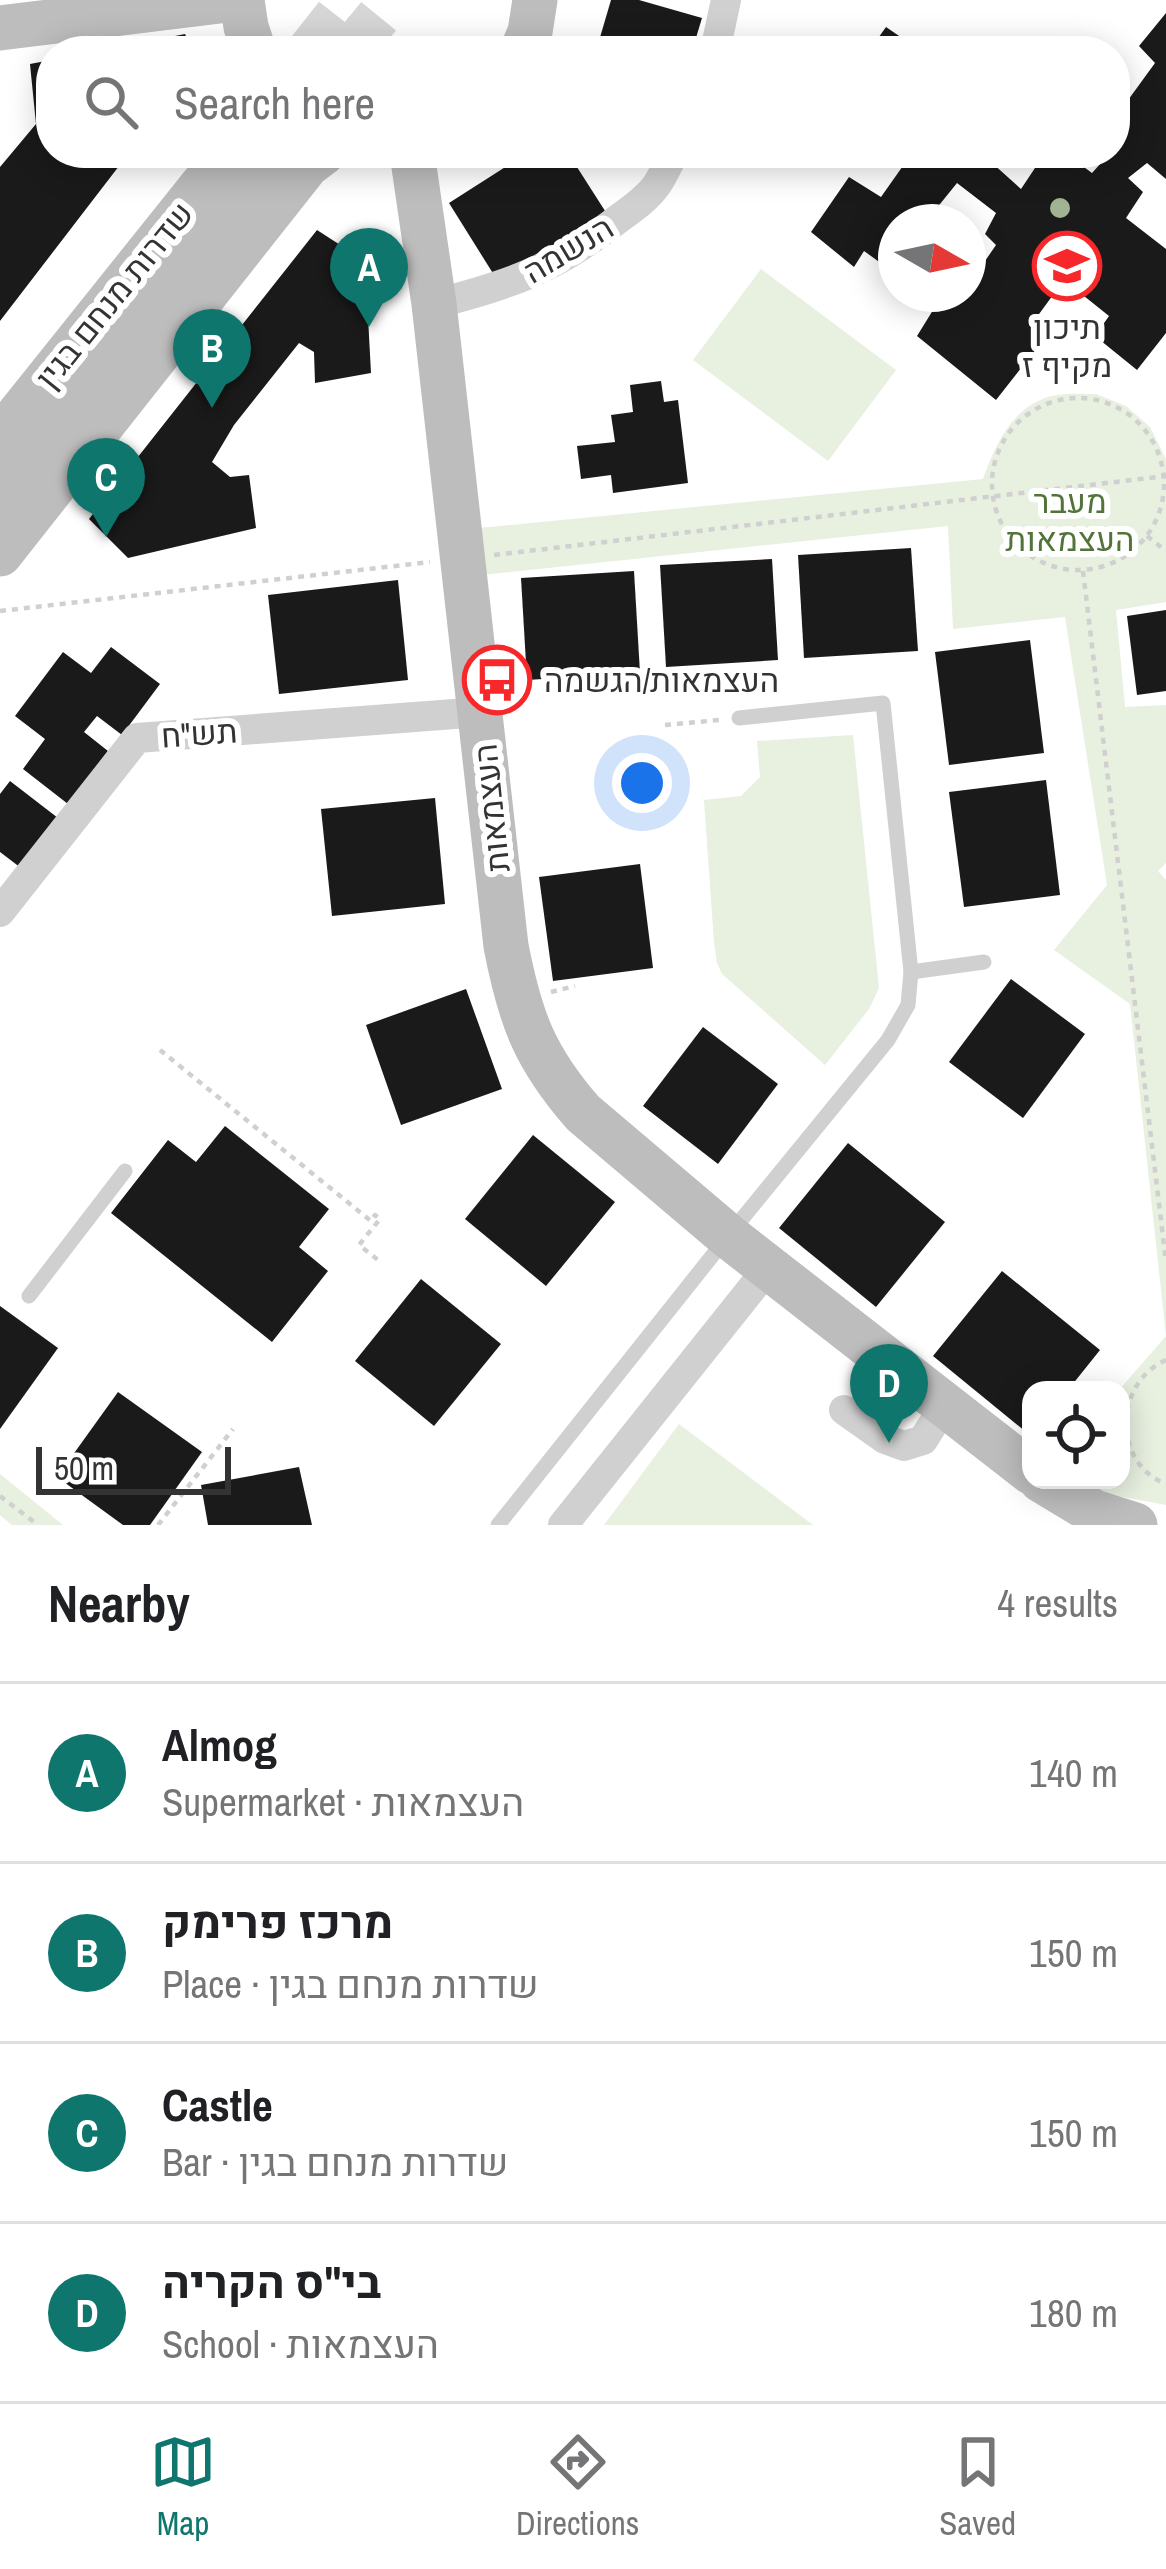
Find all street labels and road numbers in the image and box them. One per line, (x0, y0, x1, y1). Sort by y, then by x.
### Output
street label: שדרות מנחם בגין (25, 192, 203, 398)
street label: הנשמה (515, 205, 621, 293)
street label: תש"ח (159, 708, 239, 758)
street label: העצמאות (462, 742, 520, 874)

